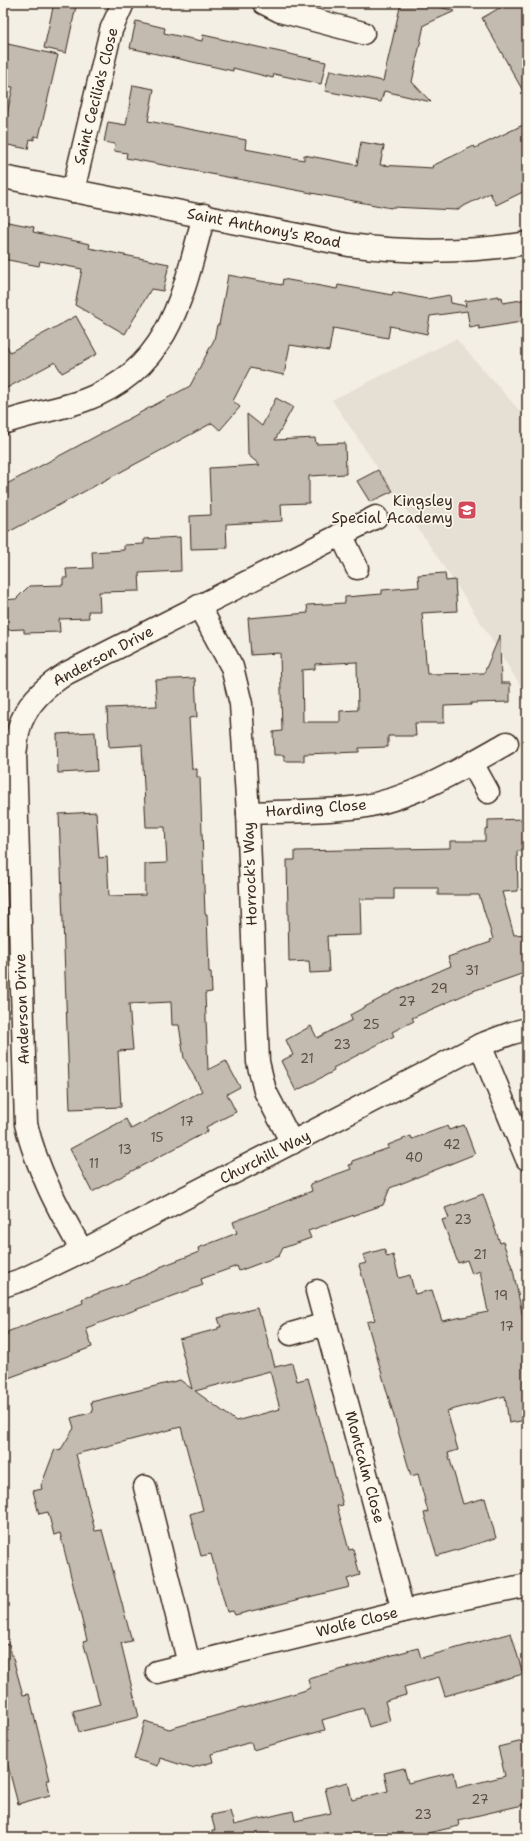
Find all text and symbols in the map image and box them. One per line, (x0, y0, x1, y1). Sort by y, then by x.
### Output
street label: Saint Cecilia's Close (69, 25, 123, 167)
street label: Saint Anthony's Road (185, 203, 343, 253)
place label: Kingsley Special Academy (332, 491, 453, 528)
school or university icon: Kingsley Special Academy (456, 499, 478, 521)
street label: Anderson Drive (49, 621, 157, 691)
street label: Harding Close (265, 794, 367, 822)
street label: Horrock's Way (238, 822, 262, 926)
street label: Anderson Drive (10, 953, 34, 1065)
house number: 31 (465, 962, 479, 979)
house number: 29 (430, 980, 448, 997)
house number: 27 (398, 993, 416, 1010)
house number: 25 (363, 1016, 379, 1033)
house number: 23 (333, 1036, 351, 1053)
house number: 21 (300, 1050, 314, 1067)
house number: 17 (180, 1113, 194, 1130)
street label: Churchill Way (216, 1126, 314, 1188)
house number: 15 (150, 1129, 164, 1146)
house number: 42 (443, 1136, 461, 1153)
house number: 13 (118, 1141, 132, 1158)
house number: 40 (405, 1149, 423, 1166)
house number: 11 (89, 1155, 99, 1172)
house number: 23 (454, 1211, 472, 1228)
house number: 21 (473, 1246, 487, 1263)
house number: 19 (494, 1287, 508, 1304)
house number: 17 (500, 1318, 514, 1335)
street label: Montcalm Close (340, 1409, 390, 1525)
street label: Wolfe Close (314, 1602, 400, 1642)
house number: 27 (471, 1791, 489, 1808)
house number: 23 (414, 1806, 432, 1823)

